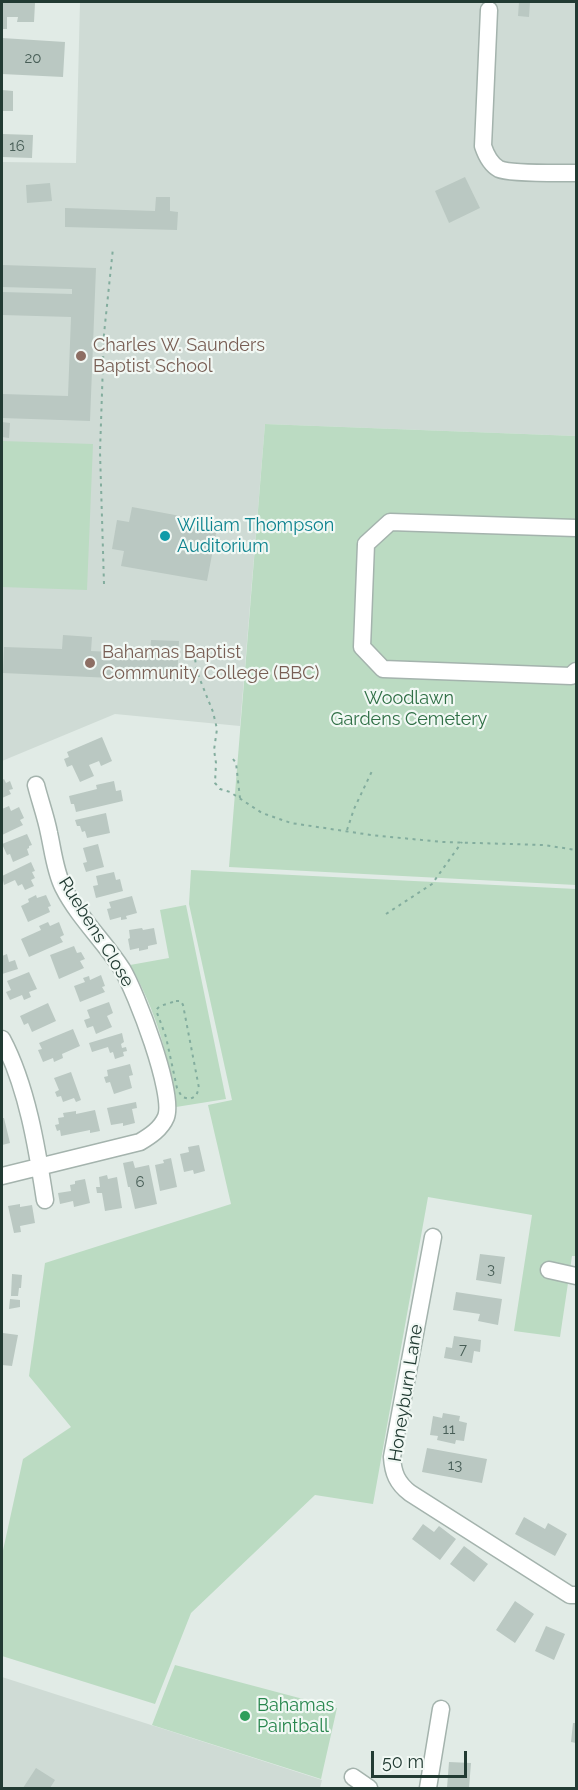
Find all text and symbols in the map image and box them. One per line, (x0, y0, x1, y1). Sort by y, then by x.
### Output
house number: 20 (25, 49, 41, 67)
house number: 16 (9, 137, 25, 155)
place label: Charles W. Saunders Baptist School (93, 335, 265, 378)
marker: Charles W. Saunders Baptist School (74, 349, 88, 363)
place label: William Thompson Auditorium (177, 515, 334, 558)
marker: William Thompson Auditorium (158, 529, 172, 543)
place label: Bahamas Baptist Community College (BBC) (102, 642, 319, 684)
marker: Bahamas Baptist Community College (BBC) (83, 656, 97, 670)
park label: Woodlawn Gardens Cemetery (331, 688, 487, 730)
street label: Ruebens Close (54, 873, 138, 991)
house number: 6 (135, 1173, 145, 1191)
house number: 3 (487, 1260, 495, 1278)
street label: Honeyburn Lane (384, 1323, 428, 1463)
house number: 7 (459, 1340, 467, 1358)
house number: 11 (443, 1420, 455, 1438)
house number: 13 (448, 1456, 462, 1474)
place label: Bahamas Paintball (257, 1695, 334, 1738)
marker: Bahamas Paintball (238, 1709, 252, 1723)
scale bar (374, 1739, 470, 1777)
text: 50 m (382, 1751, 424, 1772)

